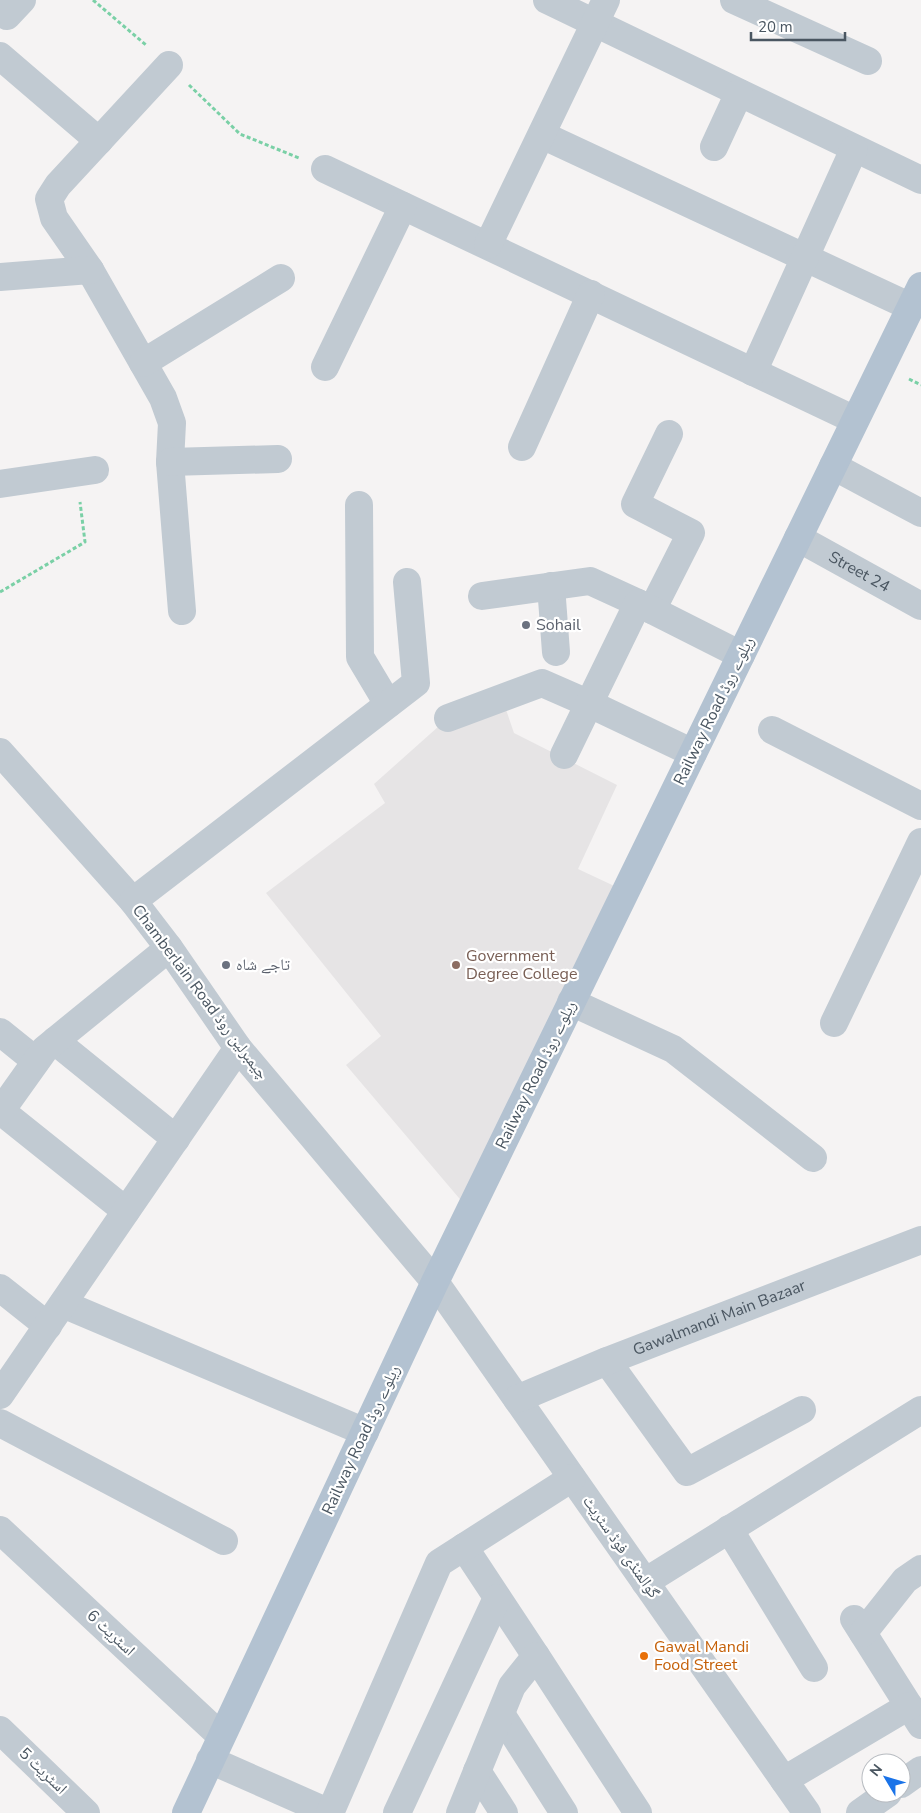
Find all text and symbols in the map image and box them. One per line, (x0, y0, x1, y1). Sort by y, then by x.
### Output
scale bar (751, 10, 845, 42)
text: 20 m (758, 17, 793, 37)
street label: Street 24 (825, 546, 894, 598)
place label: Sohail (536, 614, 581, 636)
marker: Sohail (520, 619, 532, 631)
street label: Railway Road ریلوے روڈ (668, 633, 760, 789)
street label: Chamberlain Road چیمبرلین روڈ (127, 900, 273, 1084)
place label: Government Degree College (466, 945, 577, 985)
place label: تاجے شاہ (236, 954, 290, 976)
marker: تاجے شاہ (220, 959, 232, 971)
marker: Government Degree College (450, 959, 462, 971)
street label: Railway Road ریلوے روڈ (490, 997, 582, 1153)
street label: Gawalmandi Main Bazaar (630, 1274, 809, 1361)
street label: Railway Road ریلوے روڈ (317, 1362, 405, 1518)
street label: گوالمنڈی فوڈ سٹریٹ (577, 1491, 665, 1603)
street label: اسٹریٹ 6 (82, 1605, 140, 1661)
place label: Gawal Mandi Food Street (654, 1636, 749, 1676)
marker: Gawal Mandi Food Street (638, 1650, 650, 1662)
street label: اسٹریٹ 5 (14, 1743, 72, 1799)
north arrow (861, 1753, 911, 1803)
text: N (865, 1760, 887, 1780)

